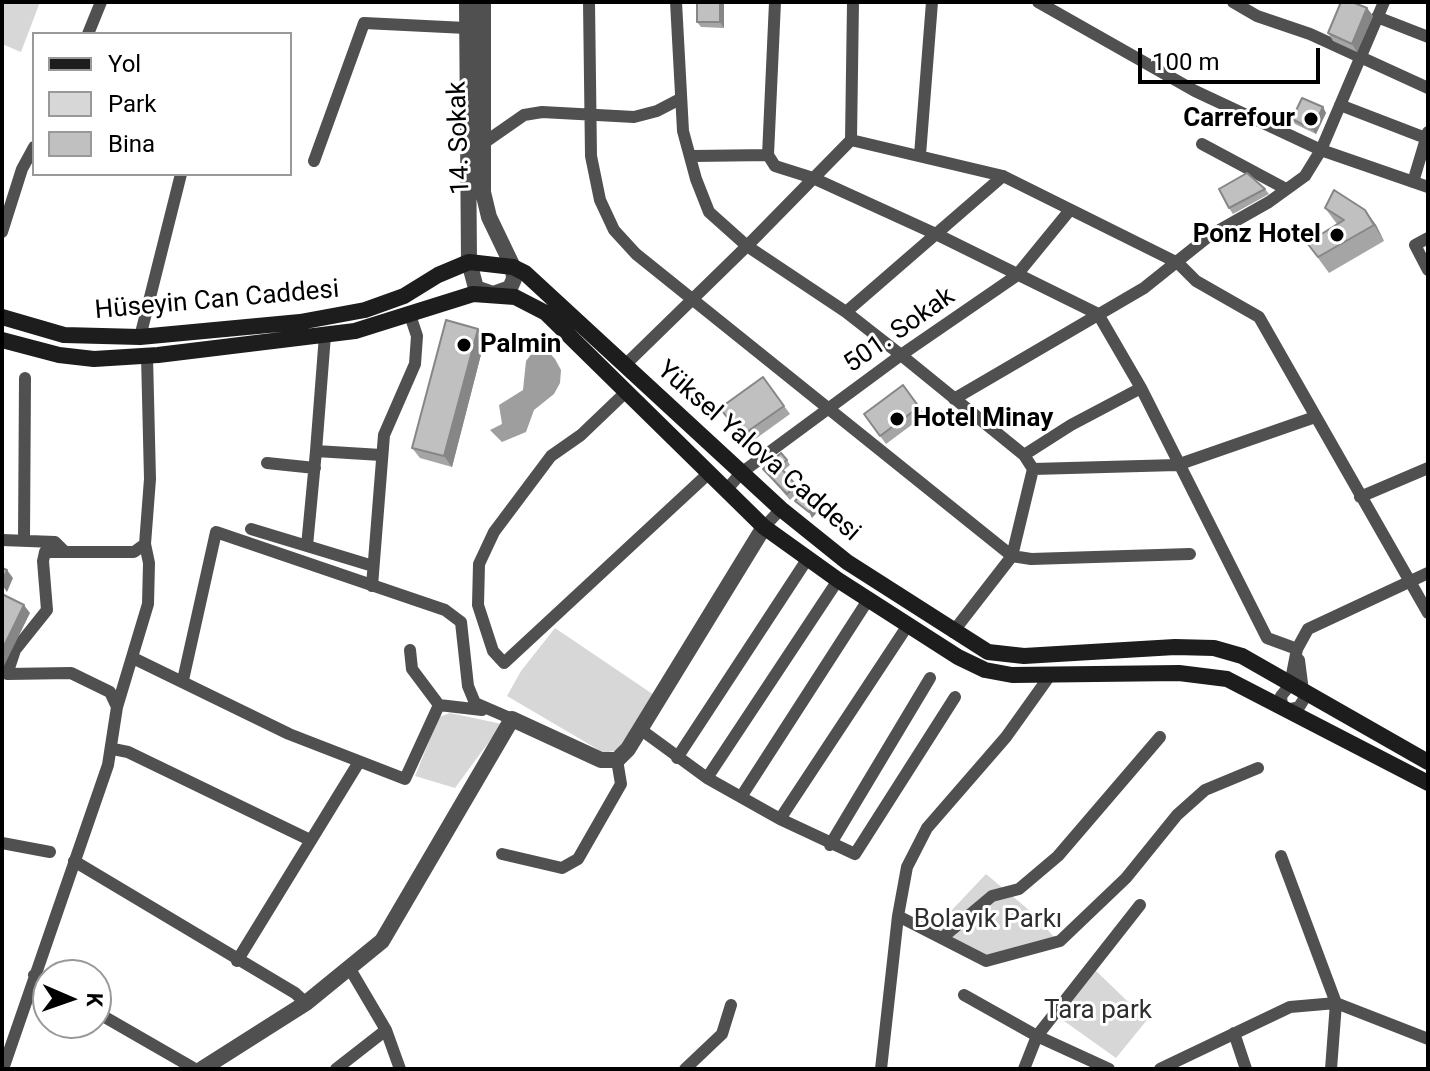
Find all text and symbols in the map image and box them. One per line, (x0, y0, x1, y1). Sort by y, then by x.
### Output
legend (32, 32, 292, 176)
scale bar (1142, 32, 1324, 82)
text: 100 m (1152, 48, 1219, 76)
text: Yol (108, 50, 141, 78)
street label: 14. Sokak (442, 81, 478, 195)
text: Park (108, 90, 156, 118)
place label: Carrefour (1183, 103, 1295, 135)
marker: Carrefour (1302, 110, 1320, 128)
text: Bina (108, 130, 155, 158)
place label: Ponz Hotel (1193, 219, 1321, 251)
marker: Ponz Hotel (1328, 226, 1346, 244)
street label: Hüseyin Can Caddesi (94, 275, 340, 327)
street label: 501. Sokak (839, 282, 961, 380)
place label: Palmin (480, 329, 561, 361)
marker: Palmin (455, 336, 473, 354)
street label: Yüksel Yalova Caddesi (650, 355, 866, 549)
place label: Hotel Minay (913, 403, 1053, 435)
marker: Hotel Minay (888, 410, 906, 428)
park label: Bolayık Parkı (914, 904, 1062, 936)
north arrow (32, 959, 112, 1039)
text: K (82, 992, 107, 1007)
park label: Tara park (1044, 995, 1152, 1027)

